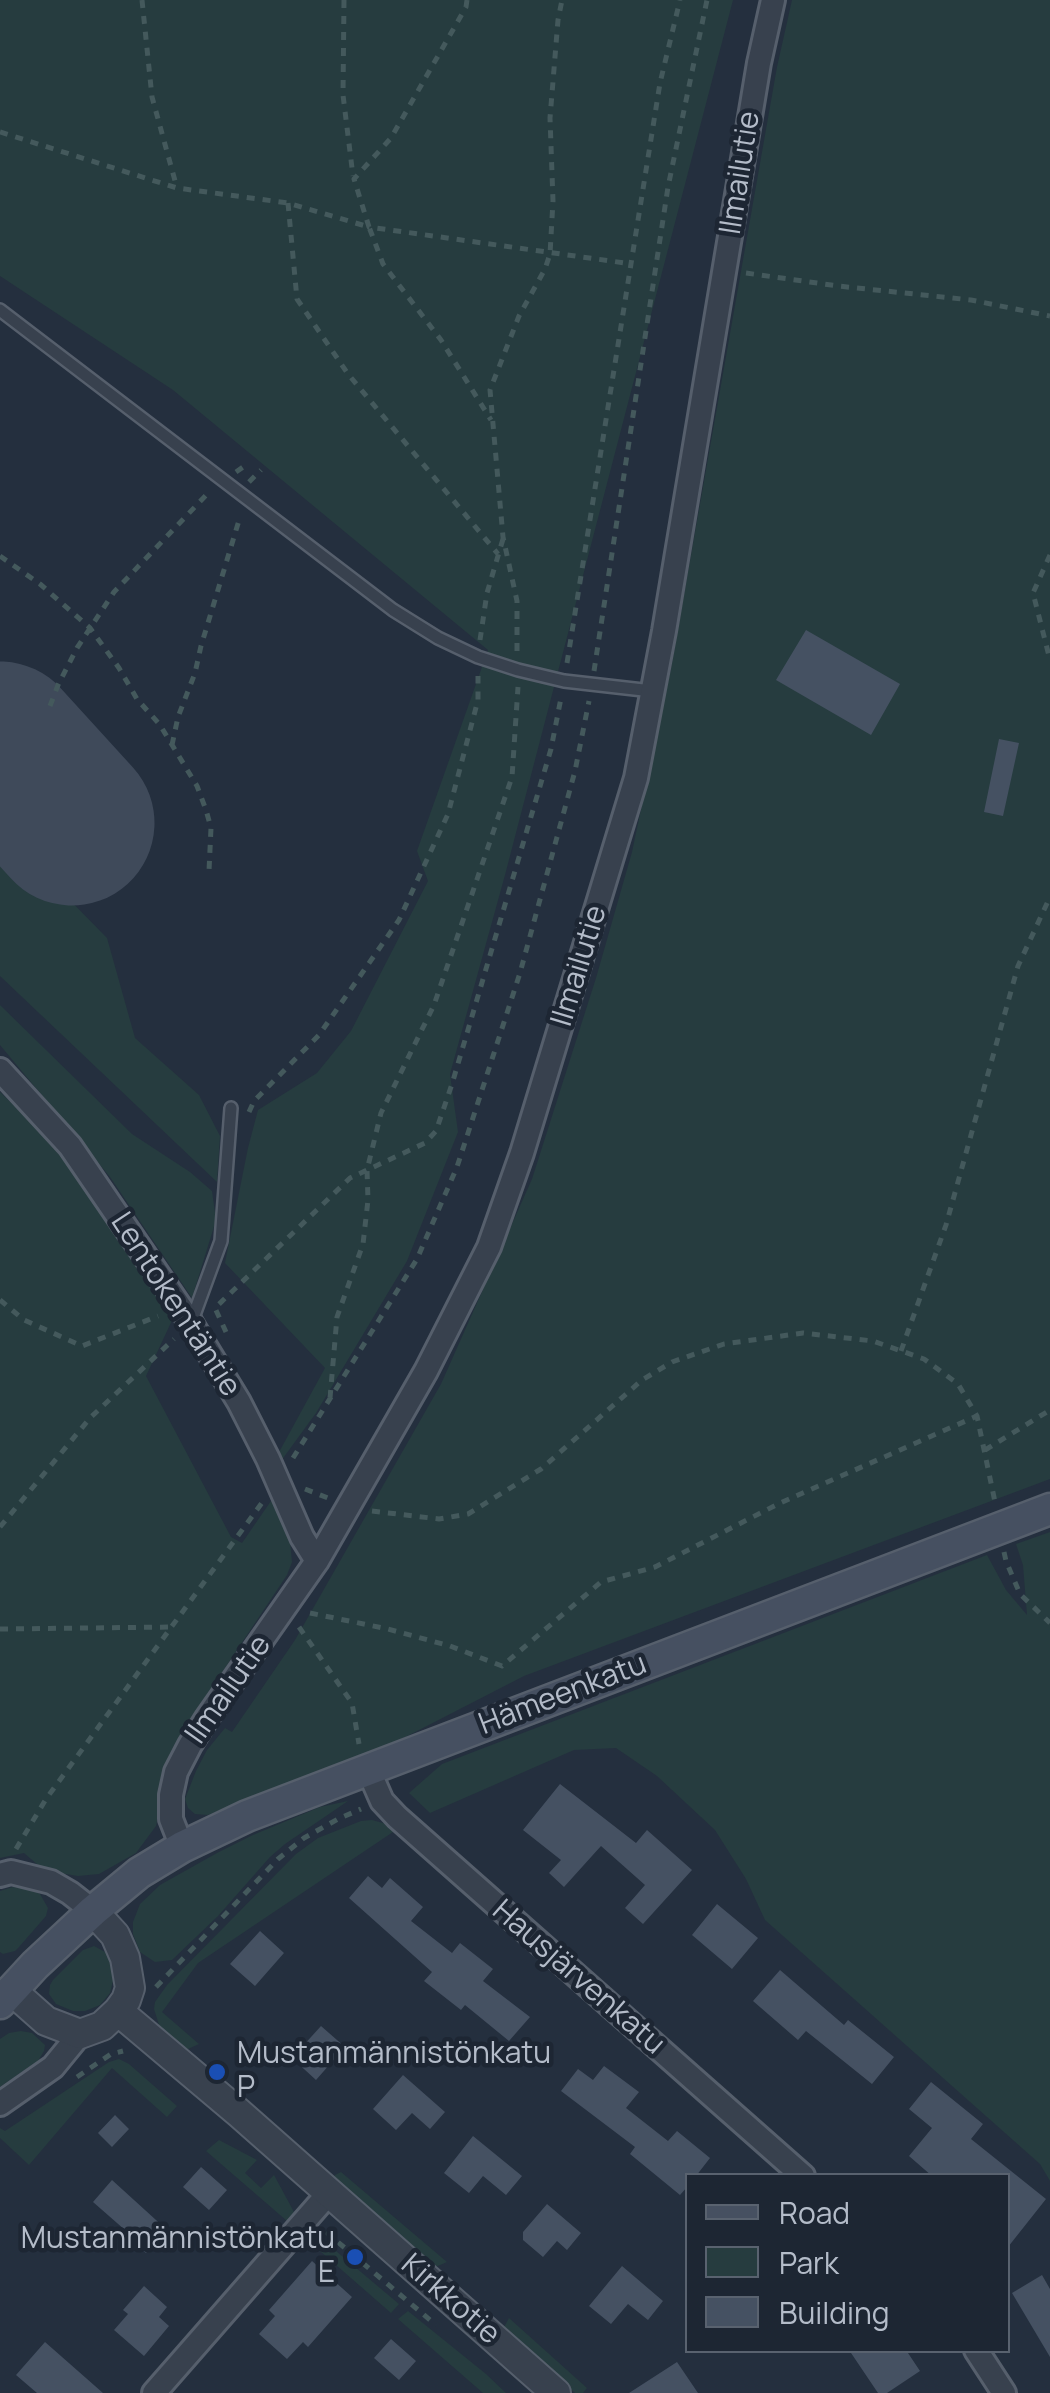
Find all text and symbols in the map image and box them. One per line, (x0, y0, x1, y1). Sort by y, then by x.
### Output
street label: Ilmailutie (713, 109, 769, 237)
street label: Ilmailutie (545, 901, 615, 1031)
street label: Lentokentäntie (102, 1206, 248, 1404)
street label: Ilmailutie (179, 1629, 279, 1751)
street label: Hämeenkatu (474, 1647, 652, 1743)
street label: Hausjärvenkatu (484, 1893, 672, 2063)
place label: Mustanmännistönkatu P (237, 2037, 551, 2108)
marker: Mustanmännistönkatu P (206, 2061, 228, 2083)
legend (685, 2173, 1010, 2353)
text: Road (779, 2192, 850, 2233)
place label: Mustanmännistönkatu E (21, 2222, 335, 2292)
text: Park (779, 2242, 839, 2283)
marker: Mustanmännistönkatu E (344, 2246, 366, 2268)
street label: Kirkkotie (393, 2247, 507, 2353)
text: Building (779, 2292, 890, 2333)

